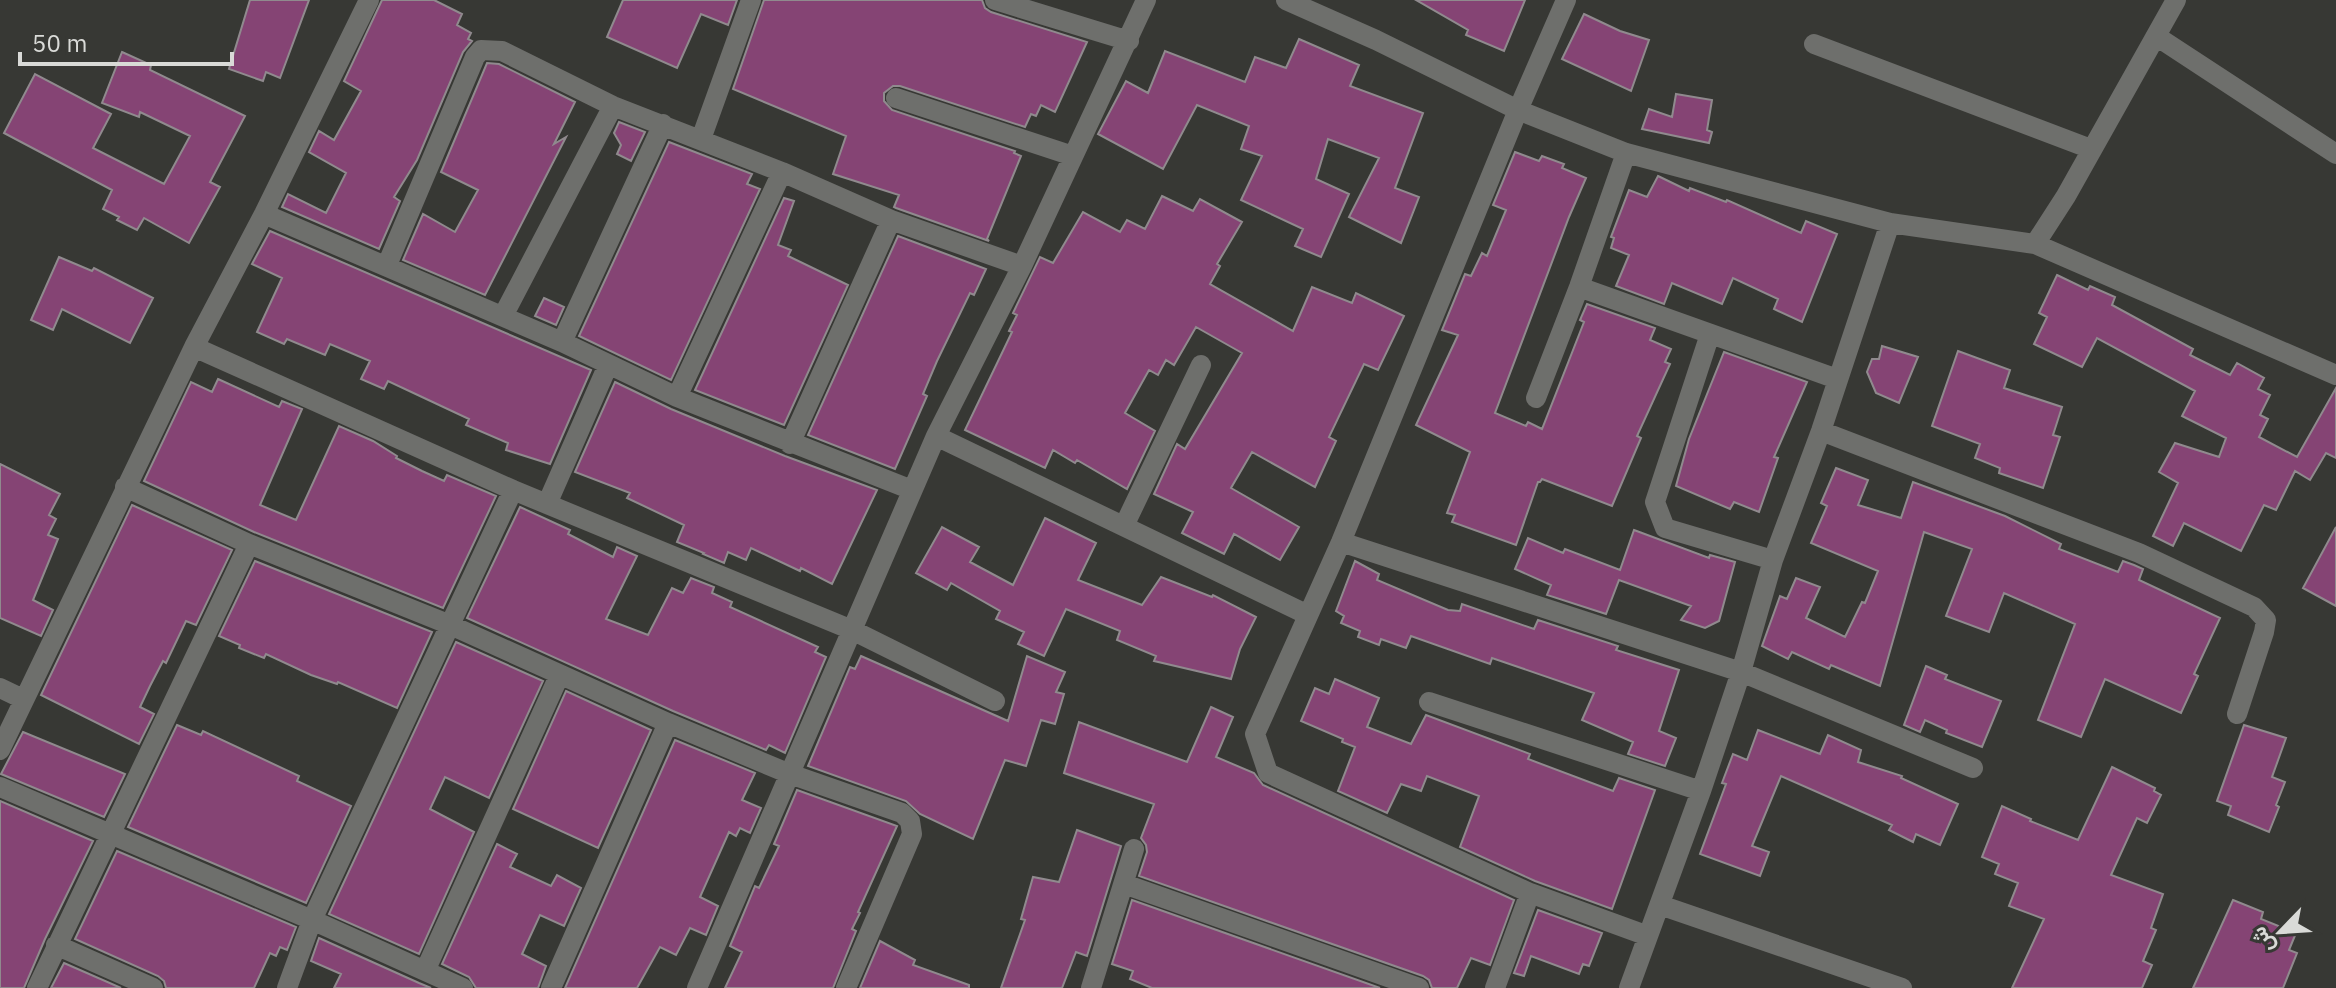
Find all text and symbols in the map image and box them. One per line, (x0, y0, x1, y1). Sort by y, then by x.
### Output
scale bar (20, 16, 232, 66)
text: 50 m (32, 27, 87, 59)
north arrow (2240, 892, 2320, 972)
text: ش (2243, 923, 2280, 959)

